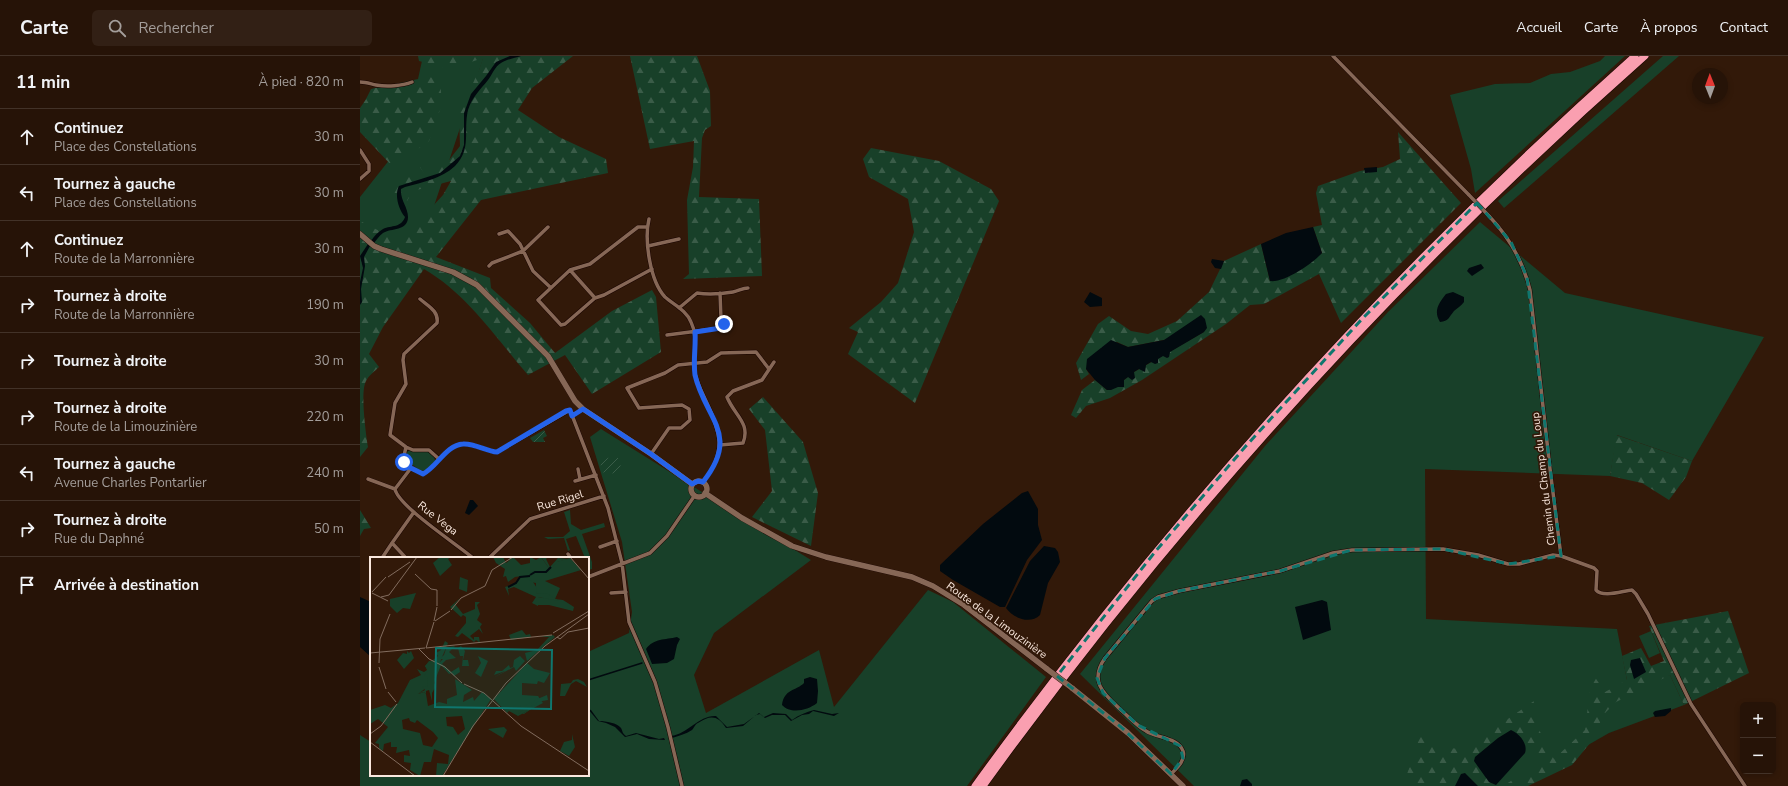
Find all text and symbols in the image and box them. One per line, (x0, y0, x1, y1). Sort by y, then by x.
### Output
search box (92, 10, 372, 46)
text: Carte (20, 15, 68, 41)
icon: search (106, 17, 128, 39)
text: Rechercher (138, 18, 214, 38)
text: Accueil (1516, 18, 1562, 37)
text: Carte (1584, 18, 1618, 37)
text: À propos (1640, 18, 1698, 37)
text: Contact (1720, 18, 1768, 37)
north arrow (1692, 68, 1728, 104)
text: 11 min (16, 71, 70, 94)
text: À pied · 820 m (259, 73, 344, 91)
text: Continuez (54, 118, 123, 138)
icon: ahead (16, 126, 38, 148)
text: 30 m (314, 128, 344, 146)
text: Place des Constellations (54, 138, 197, 156)
text: Tournez à gauche (54, 174, 176, 194)
icon: left (16, 182, 38, 204)
text: 30 m (314, 184, 344, 202)
text: Place des Constellations (54, 194, 197, 212)
text: Continuez (54, 230, 123, 250)
icon: ahead (16, 238, 38, 260)
text: 30 m (314, 240, 344, 258)
text: Route de la Marronnière (54, 250, 194, 268)
text: Tournez à droite (54, 286, 167, 306)
icon: right (16, 294, 38, 316)
text: 190 m (306, 296, 344, 314)
text: Route de la Marronnière (54, 306, 194, 324)
route end (715, 315, 733, 333)
icon: right (16, 350, 38, 372)
text: Tournez à droite (54, 351, 167, 371)
text: 30 m (314, 352, 344, 370)
text: Tournez à droite (54, 398, 167, 418)
icon: right (16, 406, 38, 428)
text: 220 m (306, 408, 344, 426)
street label: Chemin du Champ du Loup (1528, 411, 1559, 546)
text: Route de la Limouzinière (54, 418, 197, 436)
route start (395, 453, 413, 471)
text: Tournez à gauche (54, 454, 176, 474)
icon: left (16, 462, 38, 484)
text: 240 m (306, 464, 344, 482)
text: Avenue Charles Pontarlier (54, 474, 207, 492)
street label: Rue Rigel (535, 486, 586, 515)
street label: Rue Vega (414, 498, 461, 539)
text: Tournez à droite (54, 510, 167, 530)
icon: right (16, 518, 38, 540)
text: 50 m (314, 520, 344, 538)
text: Rue du Daphné (54, 530, 144, 548)
inset map (370, 557, 589, 776)
icon: arrive (16, 574, 38, 596)
text: Arrivée à destination (54, 575, 199, 595)
street label: Route de la Limouzinière (943, 579, 1050, 662)
map controls (1740, 702, 1776, 774)
button: + (1740, 702, 1776, 738)
button: − (1740, 738, 1776, 774)

